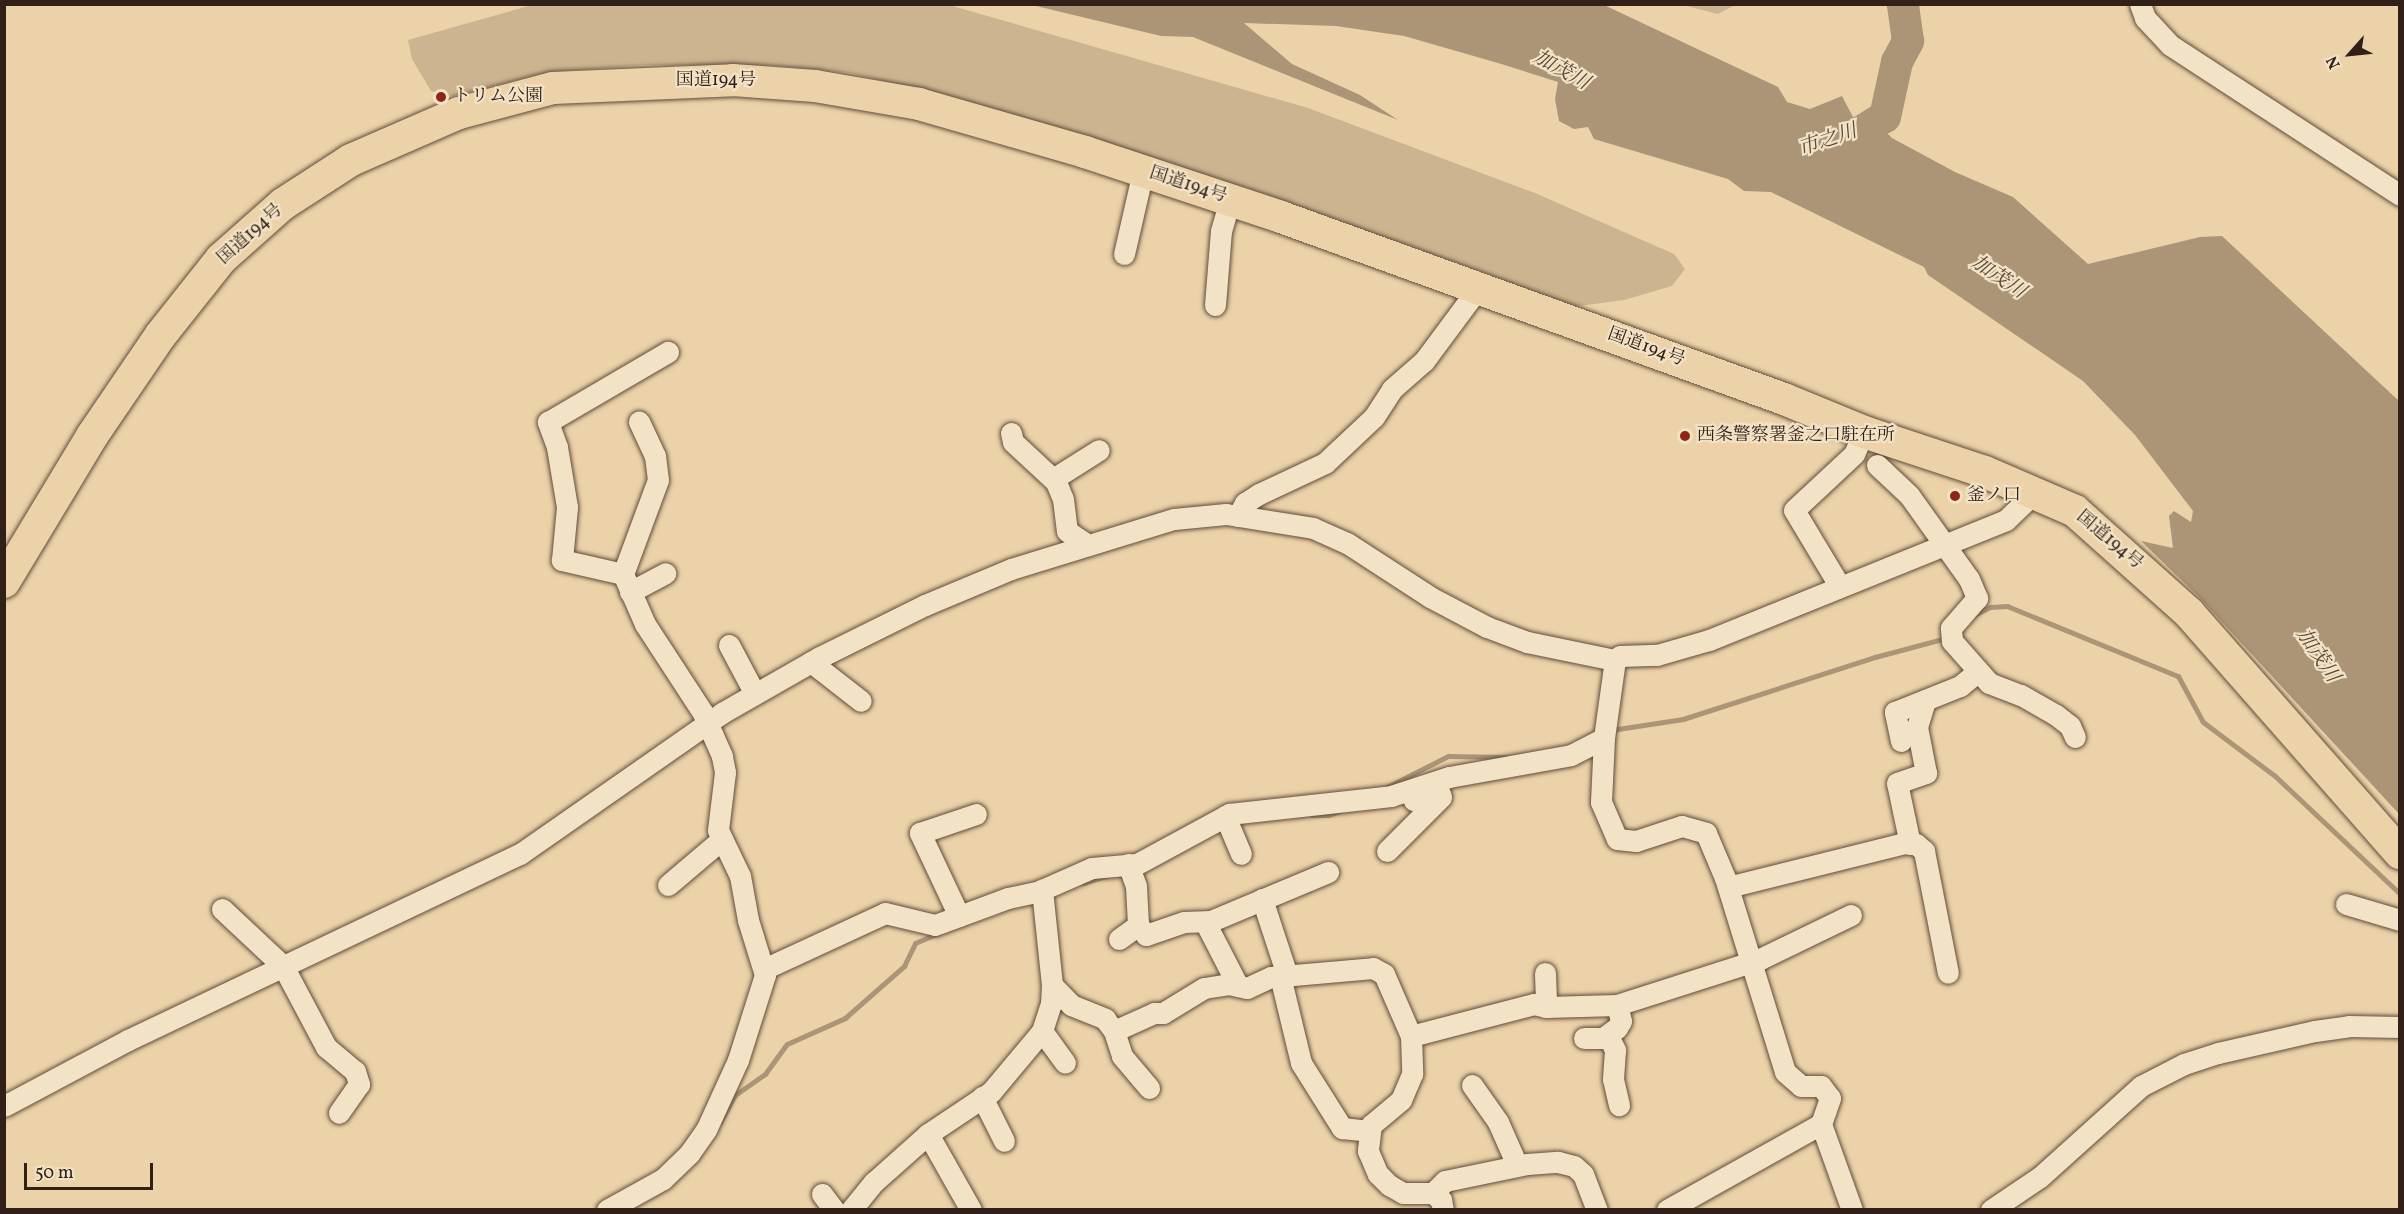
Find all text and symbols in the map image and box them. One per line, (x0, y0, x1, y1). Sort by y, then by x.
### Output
north arrow (2320, 24, 2380, 84)
water label: 加茂川 (1529, 46, 1593, 96)
text: N (2322, 52, 2346, 72)
street label: 国道194号 (676, 70, 756, 92)
place label: トリム公園 (453, 86, 543, 108)
marker: トリム公園 (434, 90, 448, 104)
water label: 市之川 (1796, 120, 1860, 162)
street label: 国道194号 (1146, 163, 1230, 209)
street label: 国道194号 (214, 200, 288, 270)
water label: 加茂川 (1966, 251, 2030, 305)
street label: 国道194号 (1604, 324, 1688, 372)
place label: 西条警察署釜之口駐在所 (1697, 425, 1895, 447)
marker: 西条警察署釜之口駐在所 (1678, 429, 1692, 443)
place label: 釜ノ口 (1967, 485, 2021, 507)
marker: 釜ノ口 (1948, 489, 1962, 503)
street label: 国道194号 (2071, 507, 2147, 575)
water label: 加茂川 (2290, 624, 2344, 688)
scale bar (27, 1151, 156, 1189)
text: 50 m (35, 1161, 74, 1186)

